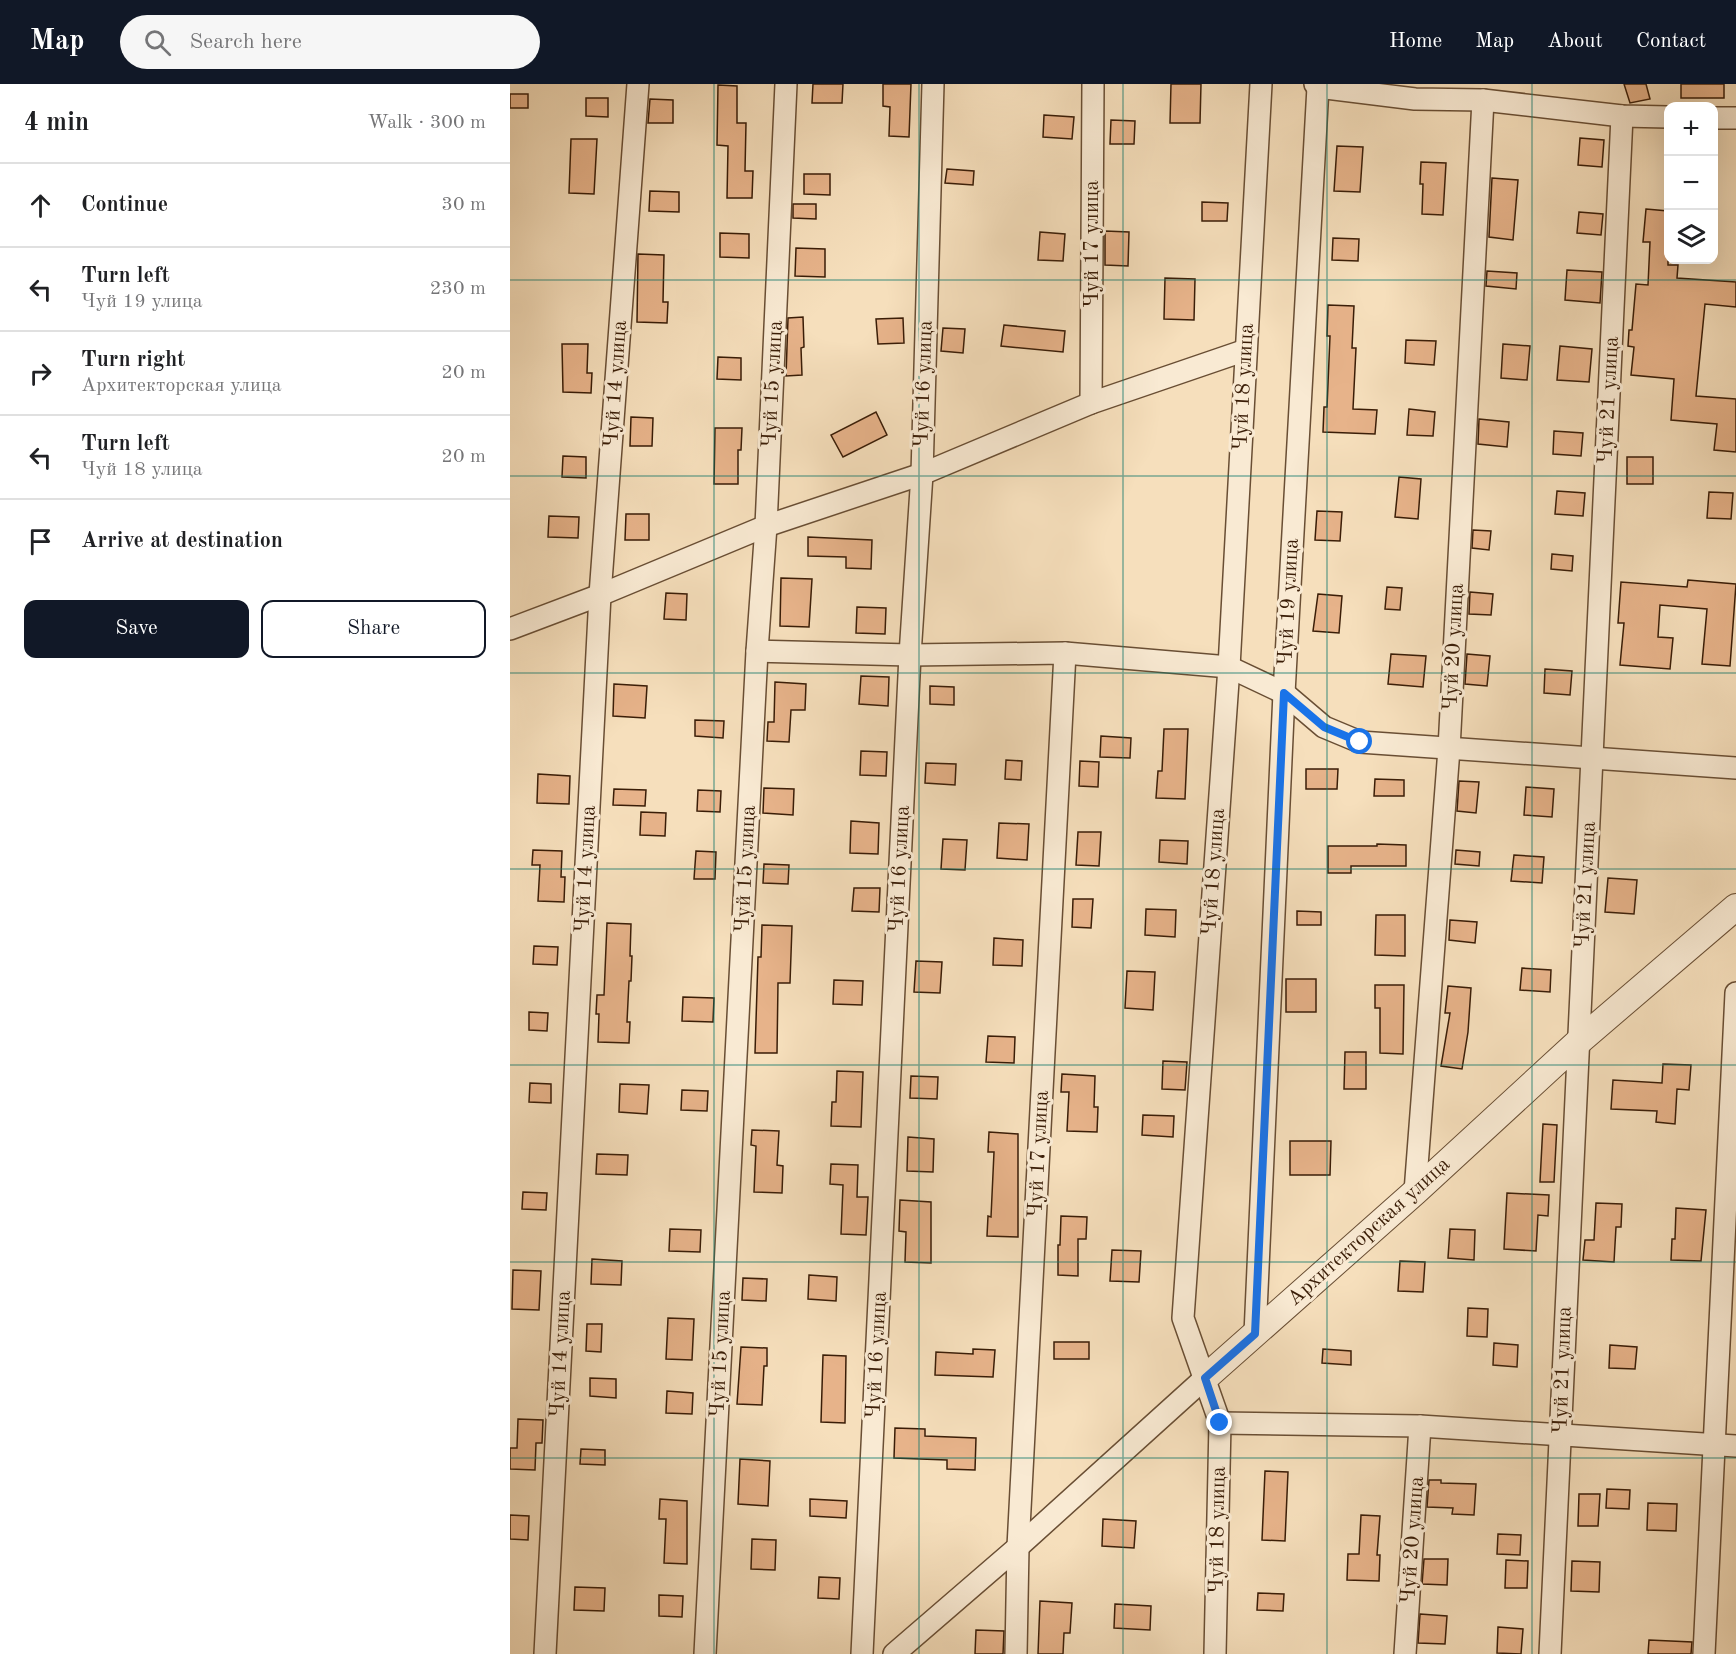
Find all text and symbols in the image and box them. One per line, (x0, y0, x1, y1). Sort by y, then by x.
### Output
search box (120, 15, 540, 69)
icon: search (141, 26, 174, 59)
text: Map (30, 28, 84, 56)
text: Search here (189, 31, 302, 53)
text: Home (1389, 31, 1442, 52)
text: Map (1475, 31, 1514, 52)
text: About (1547, 31, 1603, 52)
text: Contact (1636, 31, 1706, 52)
map controls (1664, 102, 1718, 264)
button: + (1664, 102, 1718, 156)
text: 4 min (24, 110, 89, 136)
text: Walk · 300 m (367, 113, 486, 133)
button: − (1664, 156, 1718, 210)
street label: Чуй 17 улица (1082, 180, 1103, 308)
icon: ahead (24, 189, 57, 222)
text: Continue (81, 194, 168, 216)
text: 30 m (441, 195, 486, 215)
button: layers (1664, 210, 1718, 264)
text: Turn left (81, 265, 170, 287)
icon: left (24, 273, 57, 306)
text: 230 m (430, 279, 486, 299)
text: Чуй 19 улица (81, 292, 203, 312)
street label: Чуй 14 улица (601, 320, 631, 448)
street label: Чуй 15 улица (759, 320, 787, 448)
street label: Чуй 16 улица (911, 320, 937, 448)
street label: Чуй 18 улица (1230, 323, 1258, 451)
street label: Чуй 21 улица (1595, 336, 1623, 464)
text: Turn right (81, 349, 185, 371)
icon: right (24, 357, 57, 390)
text: 20 m (441, 363, 486, 383)
text: Архитекторская улица (81, 376, 282, 396)
text: Turn left (81, 433, 170, 455)
icon: left (24, 441, 57, 474)
text: 20 m (441, 447, 486, 467)
text: Чуй 18 улица (81, 460, 203, 480)
icon: arrive (24, 525, 57, 558)
text: Arrive at destination (81, 530, 283, 552)
street label: Чуй 19 улица (1275, 538, 1303, 666)
street label: Чуй 20 улица (1440, 583, 1468, 711)
button: Save (24, 600, 249, 658)
button: Share (261, 600, 486, 658)
route start (1346, 728, 1372, 754)
street label: Чуй 14 улица (572, 805, 600, 933)
street label: Чуй 15 улица (732, 805, 760, 933)
street label: Чуй 16 улица (886, 805, 914, 933)
street label: Чуй 18 улица (1199, 808, 1229, 936)
street label: Чуй 21 улица (1572, 821, 1600, 949)
street label: Чуй 17 улица (1025, 1090, 1053, 1218)
street label: Архитекторская улица (1284, 1154, 1454, 1310)
street label: Чуй 14 улица (547, 1290, 575, 1418)
street label: Чуй 15 улица (707, 1290, 735, 1418)
street label: Чуй 16 улица (863, 1291, 891, 1419)
street label: Чуй 21 улица (1550, 1306, 1576, 1434)
route end (1206, 1409, 1232, 1435)
street label: Чуй 18 улица (1206, 1466, 1230, 1594)
street label: Чуй 20 улица (1398, 1476, 1428, 1604)

